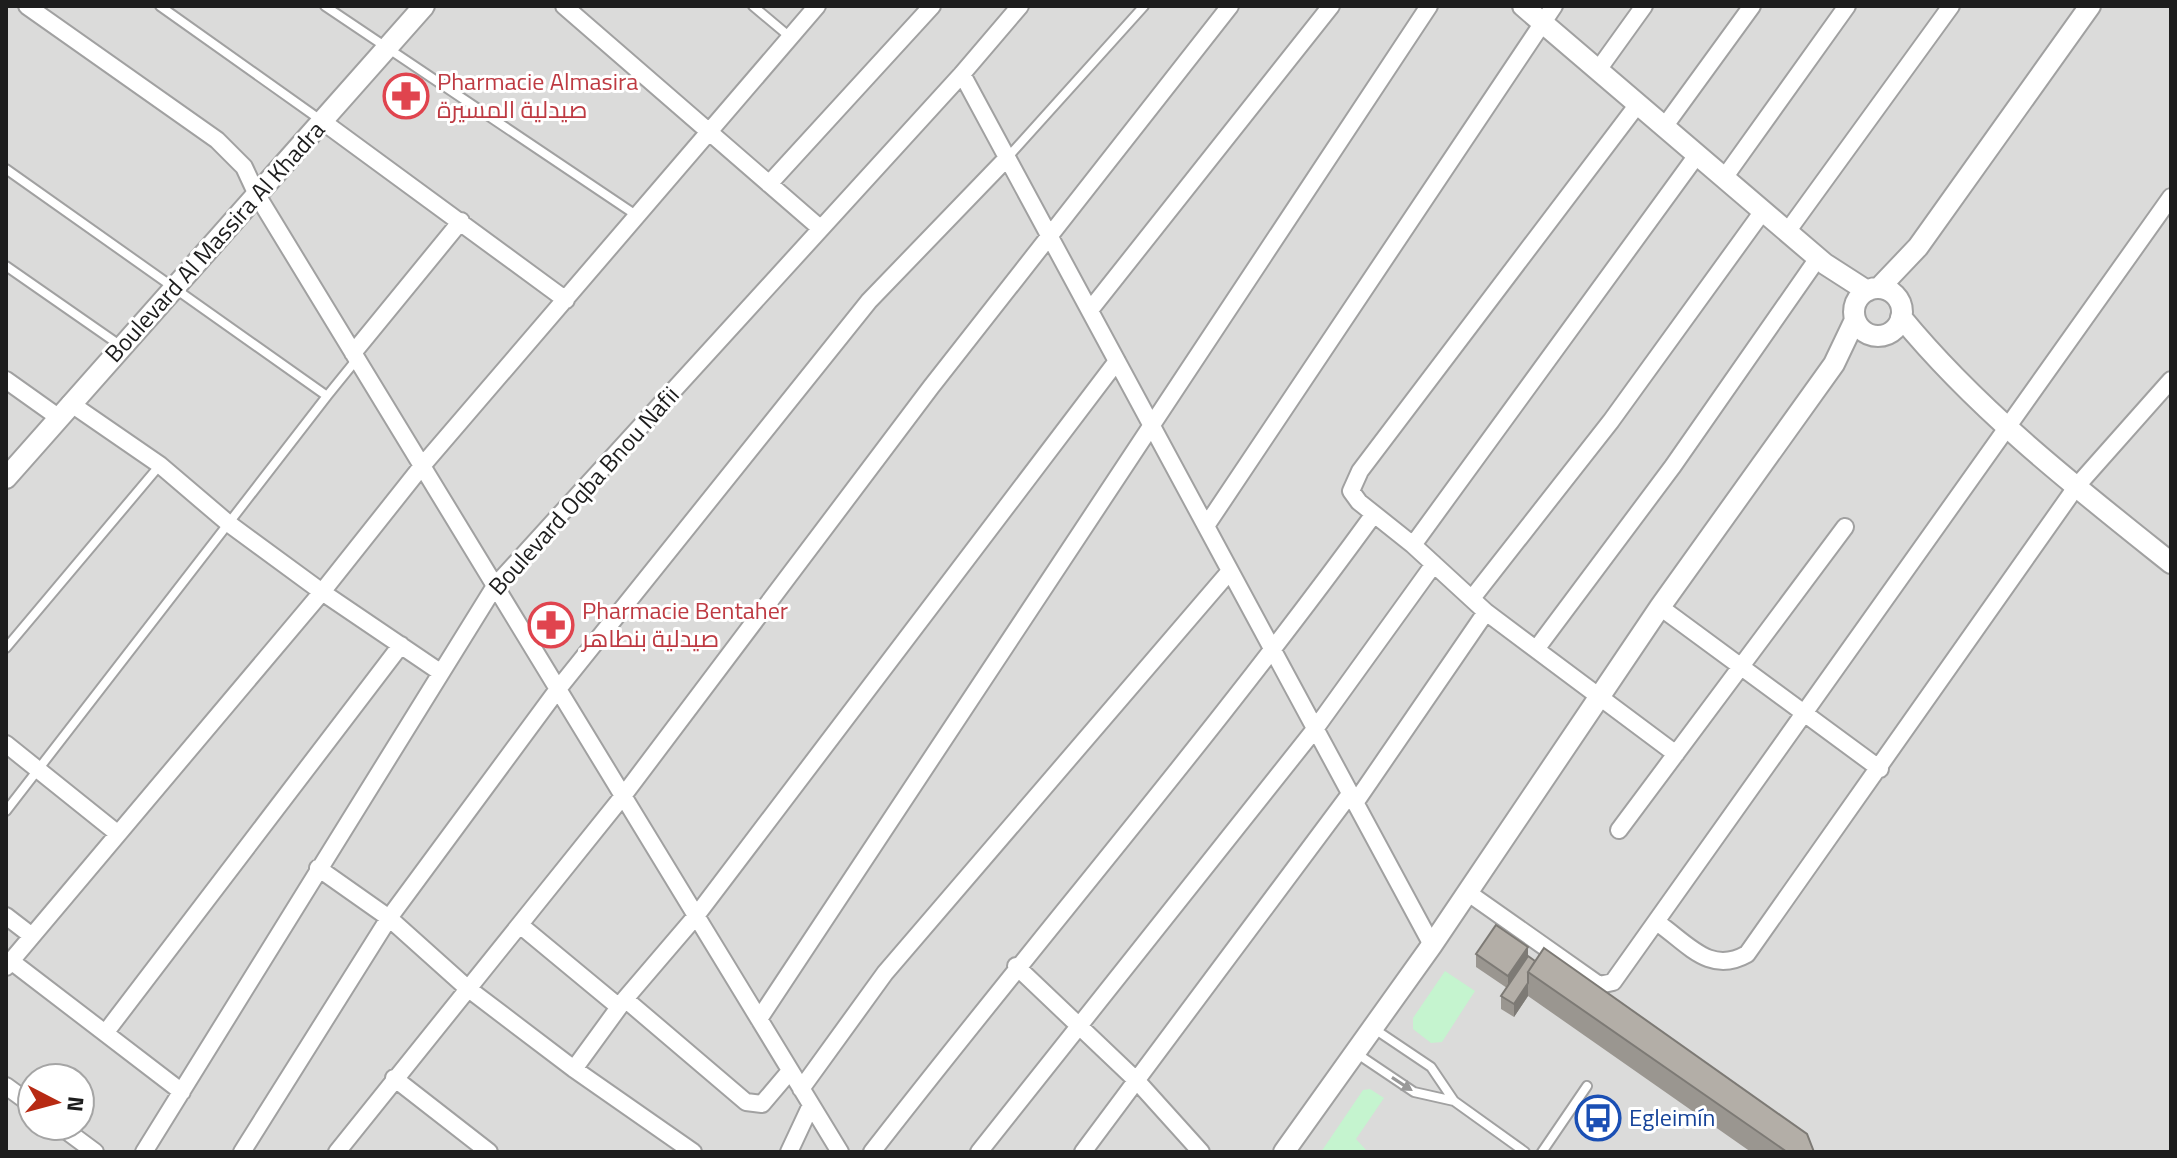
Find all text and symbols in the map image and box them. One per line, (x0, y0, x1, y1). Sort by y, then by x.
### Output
place label: Pharmacie Almasira صيدلية المسيرة (437, 63, 638, 127)
pharmacy icon: Pharmacie Almasira صيدلية المسيرة (382, 72, 430, 120)
street label: Boulevard Al Massira Al Khadra (96, 113, 333, 370)
street label: Boulevard Oqba Bnou Nafii (479, 378, 687, 603)
place label: Pharmacie Bentaher صيدلية بنطاهر (580, 592, 788, 656)
pharmacy icon: Pharmacie Bentaher صيدلية بنطاهر (527, 601, 575, 649)
north arrow (16, 1062, 96, 1142)
one-way arrow (1391, 1076, 1413, 1090)
bus stop icon: Egleimín (1574, 1094, 1622, 1142)
text: N (58, 1095, 94, 1113)
place label: Egleimín (1629, 1099, 1715, 1135)

